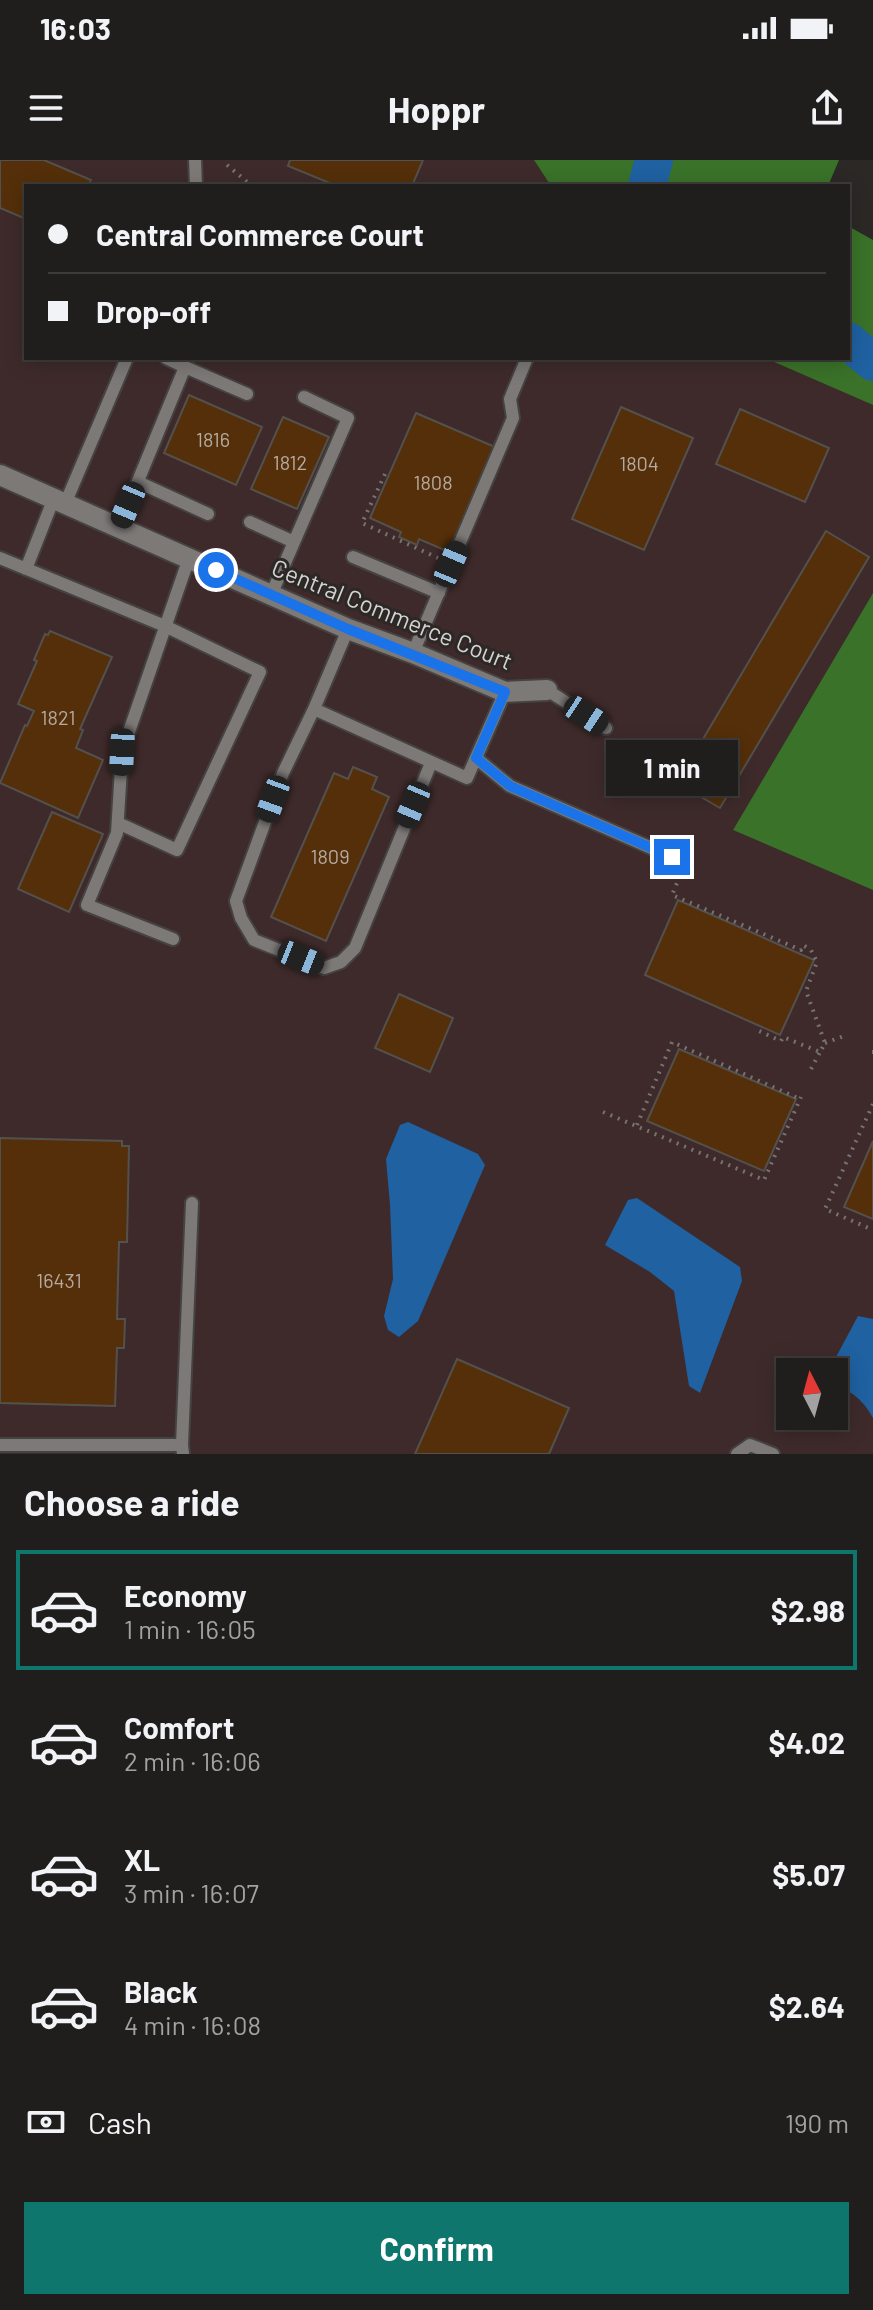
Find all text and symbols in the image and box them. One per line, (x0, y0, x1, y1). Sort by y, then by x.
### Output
text: 16:03 (40, 10, 111, 46)
icon: menu (24, 86, 68, 130)
icon: share (805, 86, 849, 130)
text: Hoppr (388, 87, 485, 130)
text: Central Commerce Court (96, 216, 424, 252)
text: Drop-off (96, 293, 211, 329)
house number: 1816 (196, 427, 230, 451)
house number: 1812 (273, 450, 307, 474)
house number: 1804 (619, 451, 659, 475)
house number: 1808 (413, 470, 453, 494)
car (108, 478, 148, 532)
car (431, 537, 471, 591)
route start (198, 552, 234, 588)
street label: Central Commerce Court (268, 552, 517, 675)
car (559, 692, 613, 738)
house number: 1821 (41, 705, 75, 729)
car (109, 727, 135, 777)
callout: 1 min (606, 741, 738, 797)
text: 1 min (644, 752, 700, 783)
car (254, 772, 292, 826)
car (393, 778, 433, 832)
route end (654, 839, 690, 875)
house number: 1809 (310, 844, 350, 868)
car (274, 938, 328, 978)
house number: 16431 (36, 1268, 82, 1292)
north arrow (776, 1358, 848, 1430)
map controls (776, 1358, 848, 1430)
text: Choose a ride (24, 1480, 240, 1523)
icon: car (28, 1574, 100, 1646)
text: Economy (124, 1577, 247, 1613)
text: $2.98 (771, 1592, 845, 1628)
text: 1 min · 16:05 (124, 1613, 256, 1644)
icon: car (28, 1706, 100, 1778)
text: Comfort (124, 1709, 234, 1745)
text: $4.02 (768, 1724, 845, 1760)
text: 2 min · 16:06 (124, 1745, 261, 1776)
icon: car (28, 1838, 100, 1910)
text: XL (124, 1841, 160, 1877)
text: $5.07 (772, 1856, 845, 1892)
text: 3 min · 16:07 (124, 1877, 259, 1908)
icon: car (28, 1970, 100, 2042)
text: Black (124, 1973, 198, 2009)
text: $2.64 (769, 1988, 845, 2024)
text: 4 min · 16:08 (124, 2009, 261, 2040)
icon: cash (24, 2100, 68, 2144)
text: Cash (88, 2104, 152, 2140)
text: 190 m (785, 2107, 849, 2138)
button: Confirm (24, 2202, 849, 2294)

